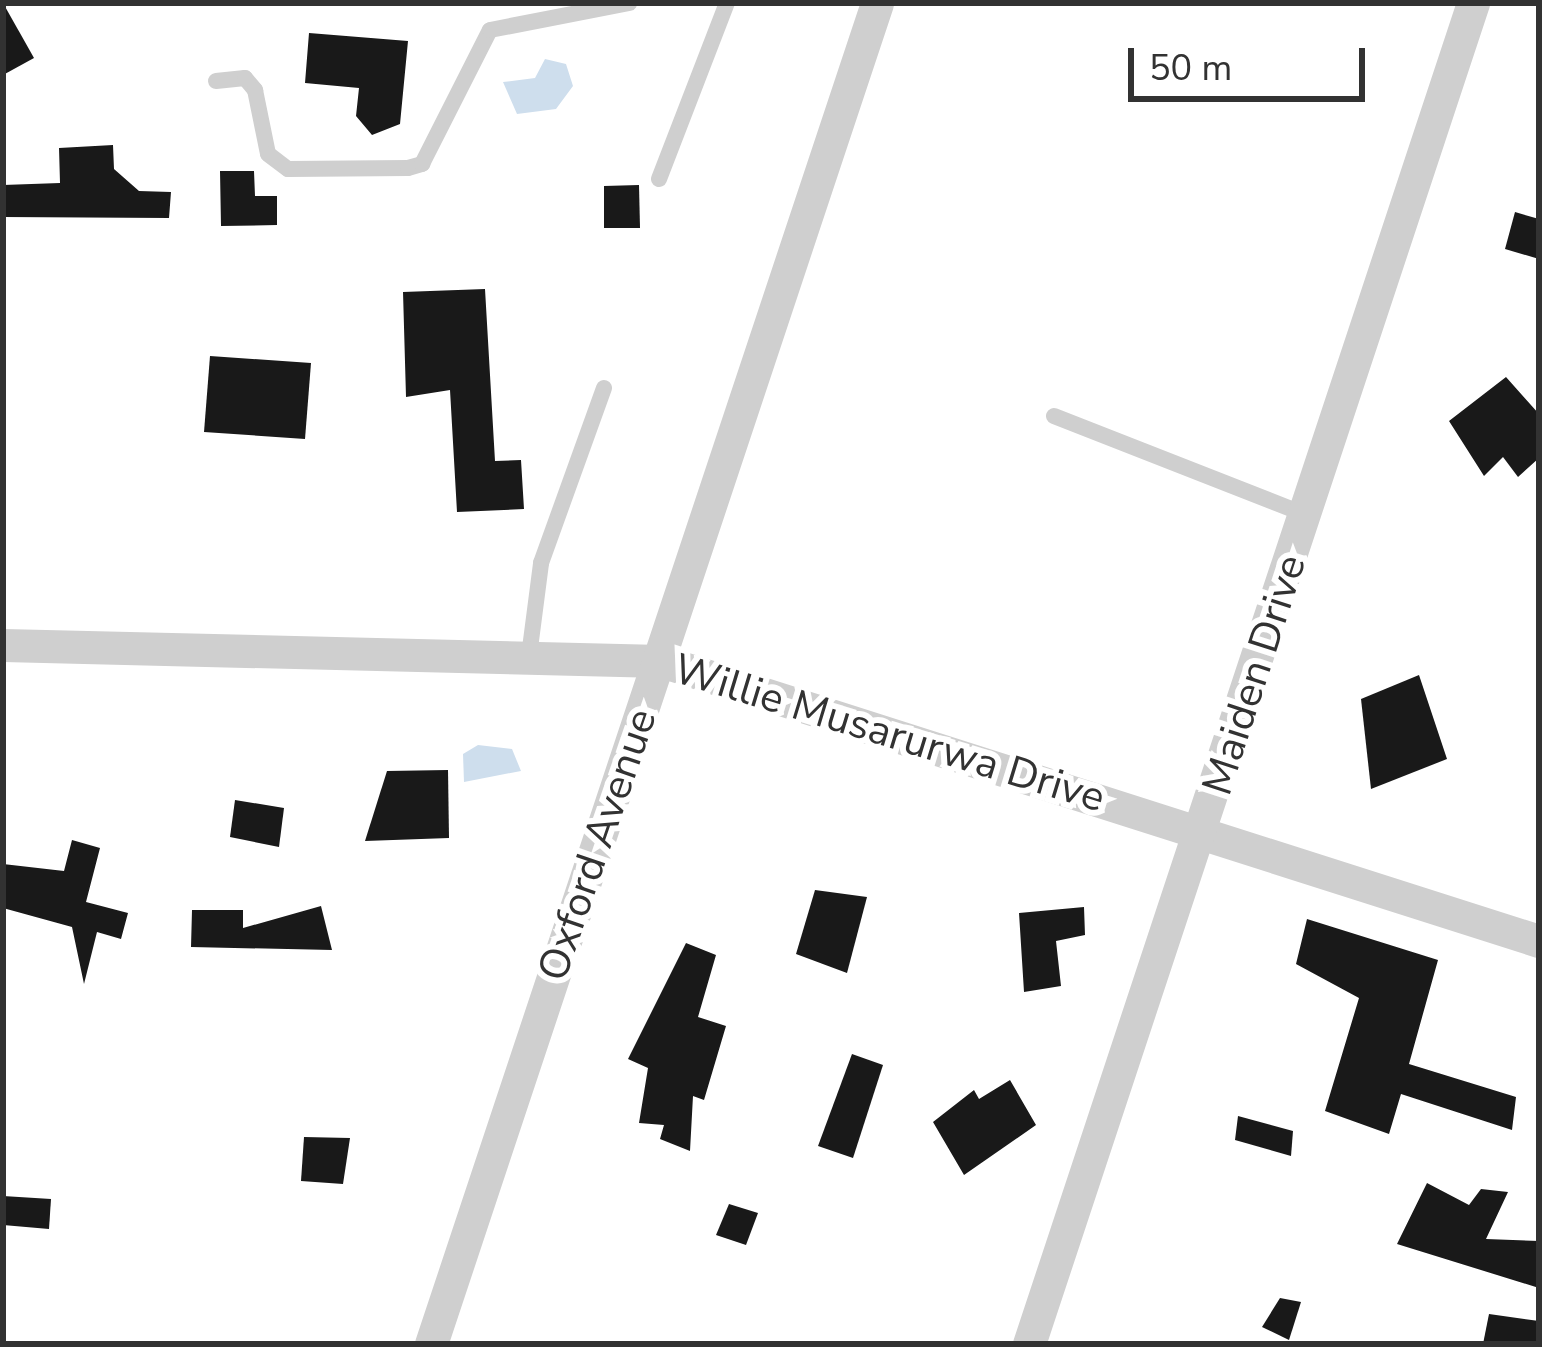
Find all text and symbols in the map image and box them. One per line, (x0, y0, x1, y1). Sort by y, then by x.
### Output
scale bar (1134, 24, 1371, 98)
text: 50 m (1149, 44, 1232, 93)
street label: Maiden Drive (1193, 549, 1317, 801)
street label: Willie Musarurwa Drive (667, 644, 1111, 824)
street label: Oxford Avenue (528, 703, 668, 987)

